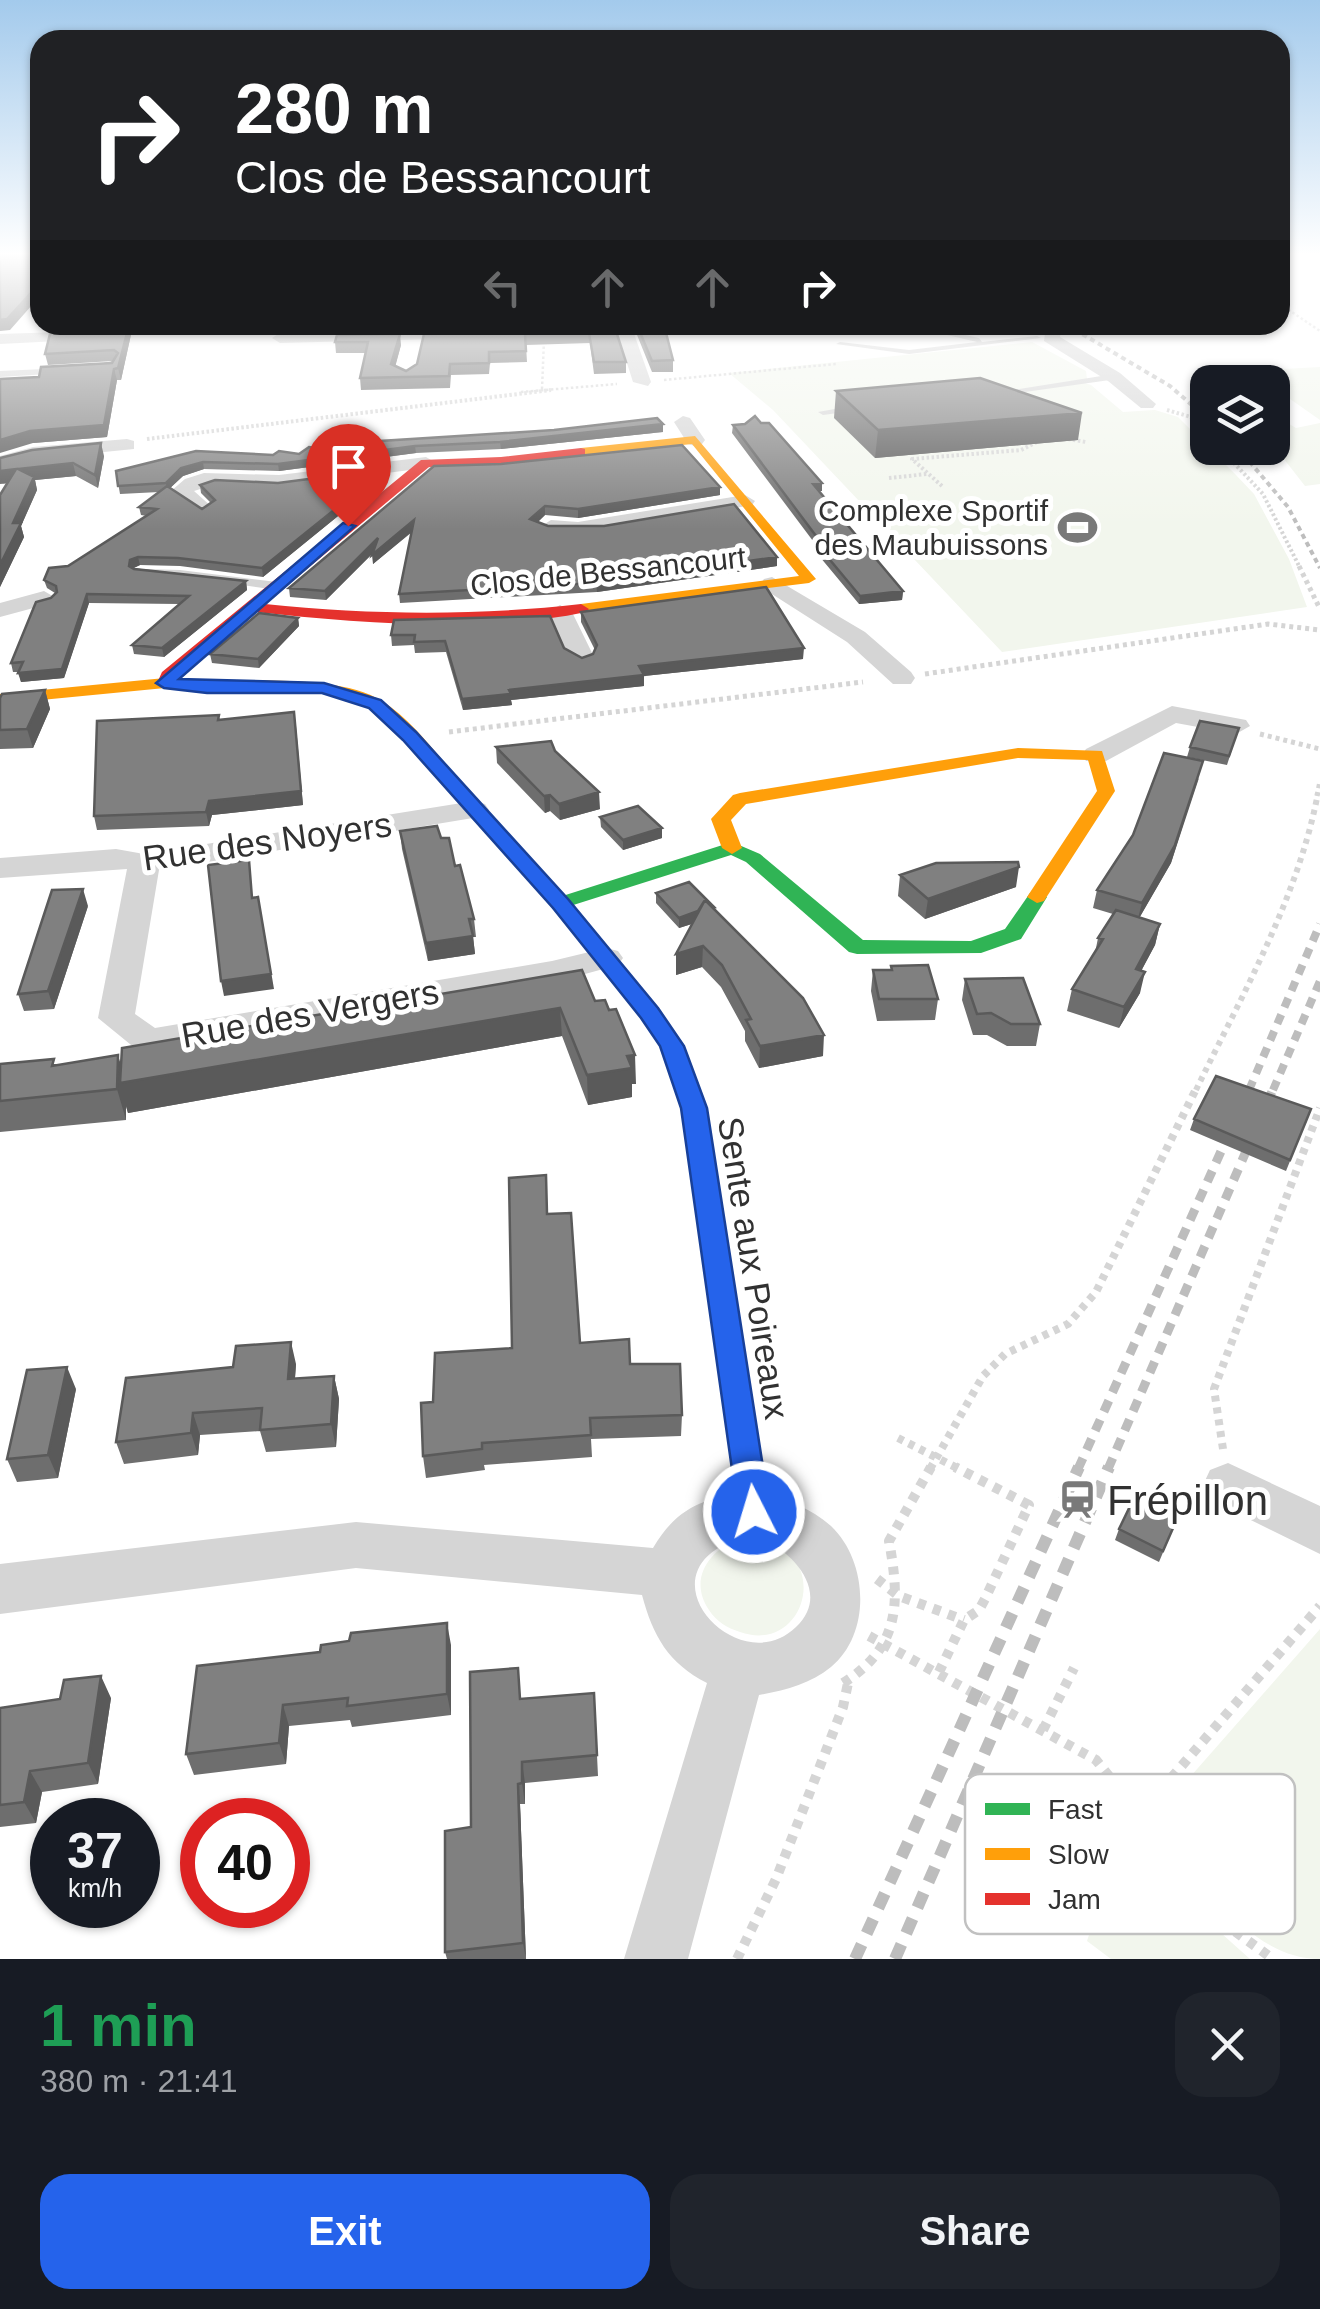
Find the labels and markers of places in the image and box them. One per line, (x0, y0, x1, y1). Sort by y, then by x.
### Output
pin (306, 424, 391, 527)
place label: Complexe Sportif des Maubuissons (815, 494, 1049, 561)
sports icon: Complexe Sportif des Maubuissons (1057, 506, 1099, 548)
place label: Frépillon (1107, 1477, 1268, 1524)
station icon: Frépillon (1056, 1479, 1098, 1521)

